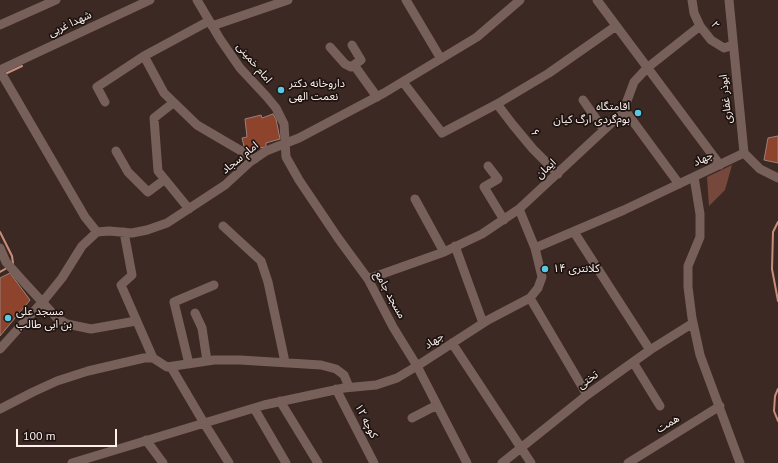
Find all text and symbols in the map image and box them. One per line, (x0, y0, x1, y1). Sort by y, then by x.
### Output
street label: شهدا غربی (46, 8, 94, 40)
street label: ۲ (708, 19, 722, 31)
street label: امام خمینی (233, 40, 275, 86)
street label: ابوذر غفاری (717, 74, 735, 124)
place label: داروخانه دکتر نعمت الهی (289, 77, 345, 103)
marker: داروخانه دکتر نعمت الهی (276, 85, 286, 95)
place label: اقامتگاه بوم‌گردی ارگ کیان (553, 100, 630, 126)
marker: اقامتگاه بوم‌گردی ارگ کیان (633, 108, 643, 118)
street label: ۶ (528, 126, 542, 140)
street label: امام سجاد (219, 139, 261, 177)
street label: جهاد (691, 149, 715, 169)
street label: ایمان (533, 156, 559, 182)
place label: کلانتری ۱۴ (553, 262, 599, 276)
marker: کلانتری ۱۴ (540, 264, 550, 274)
street label: مسجد جامع (372, 269, 408, 321)
place label: مسجد علی بن ابی طالب (16, 305, 72, 331)
marker: مسجد علی بن ابی طالب (3, 313, 13, 323)
street label: جهاد (422, 330, 446, 352)
street label: تختی (575, 368, 601, 392)
street label: کوچه ۱۲ (352, 401, 380, 441)
street label: همت (654, 412, 682, 436)
scale bar (18, 421, 119, 447)
text: 100 m (23, 428, 56, 443)

